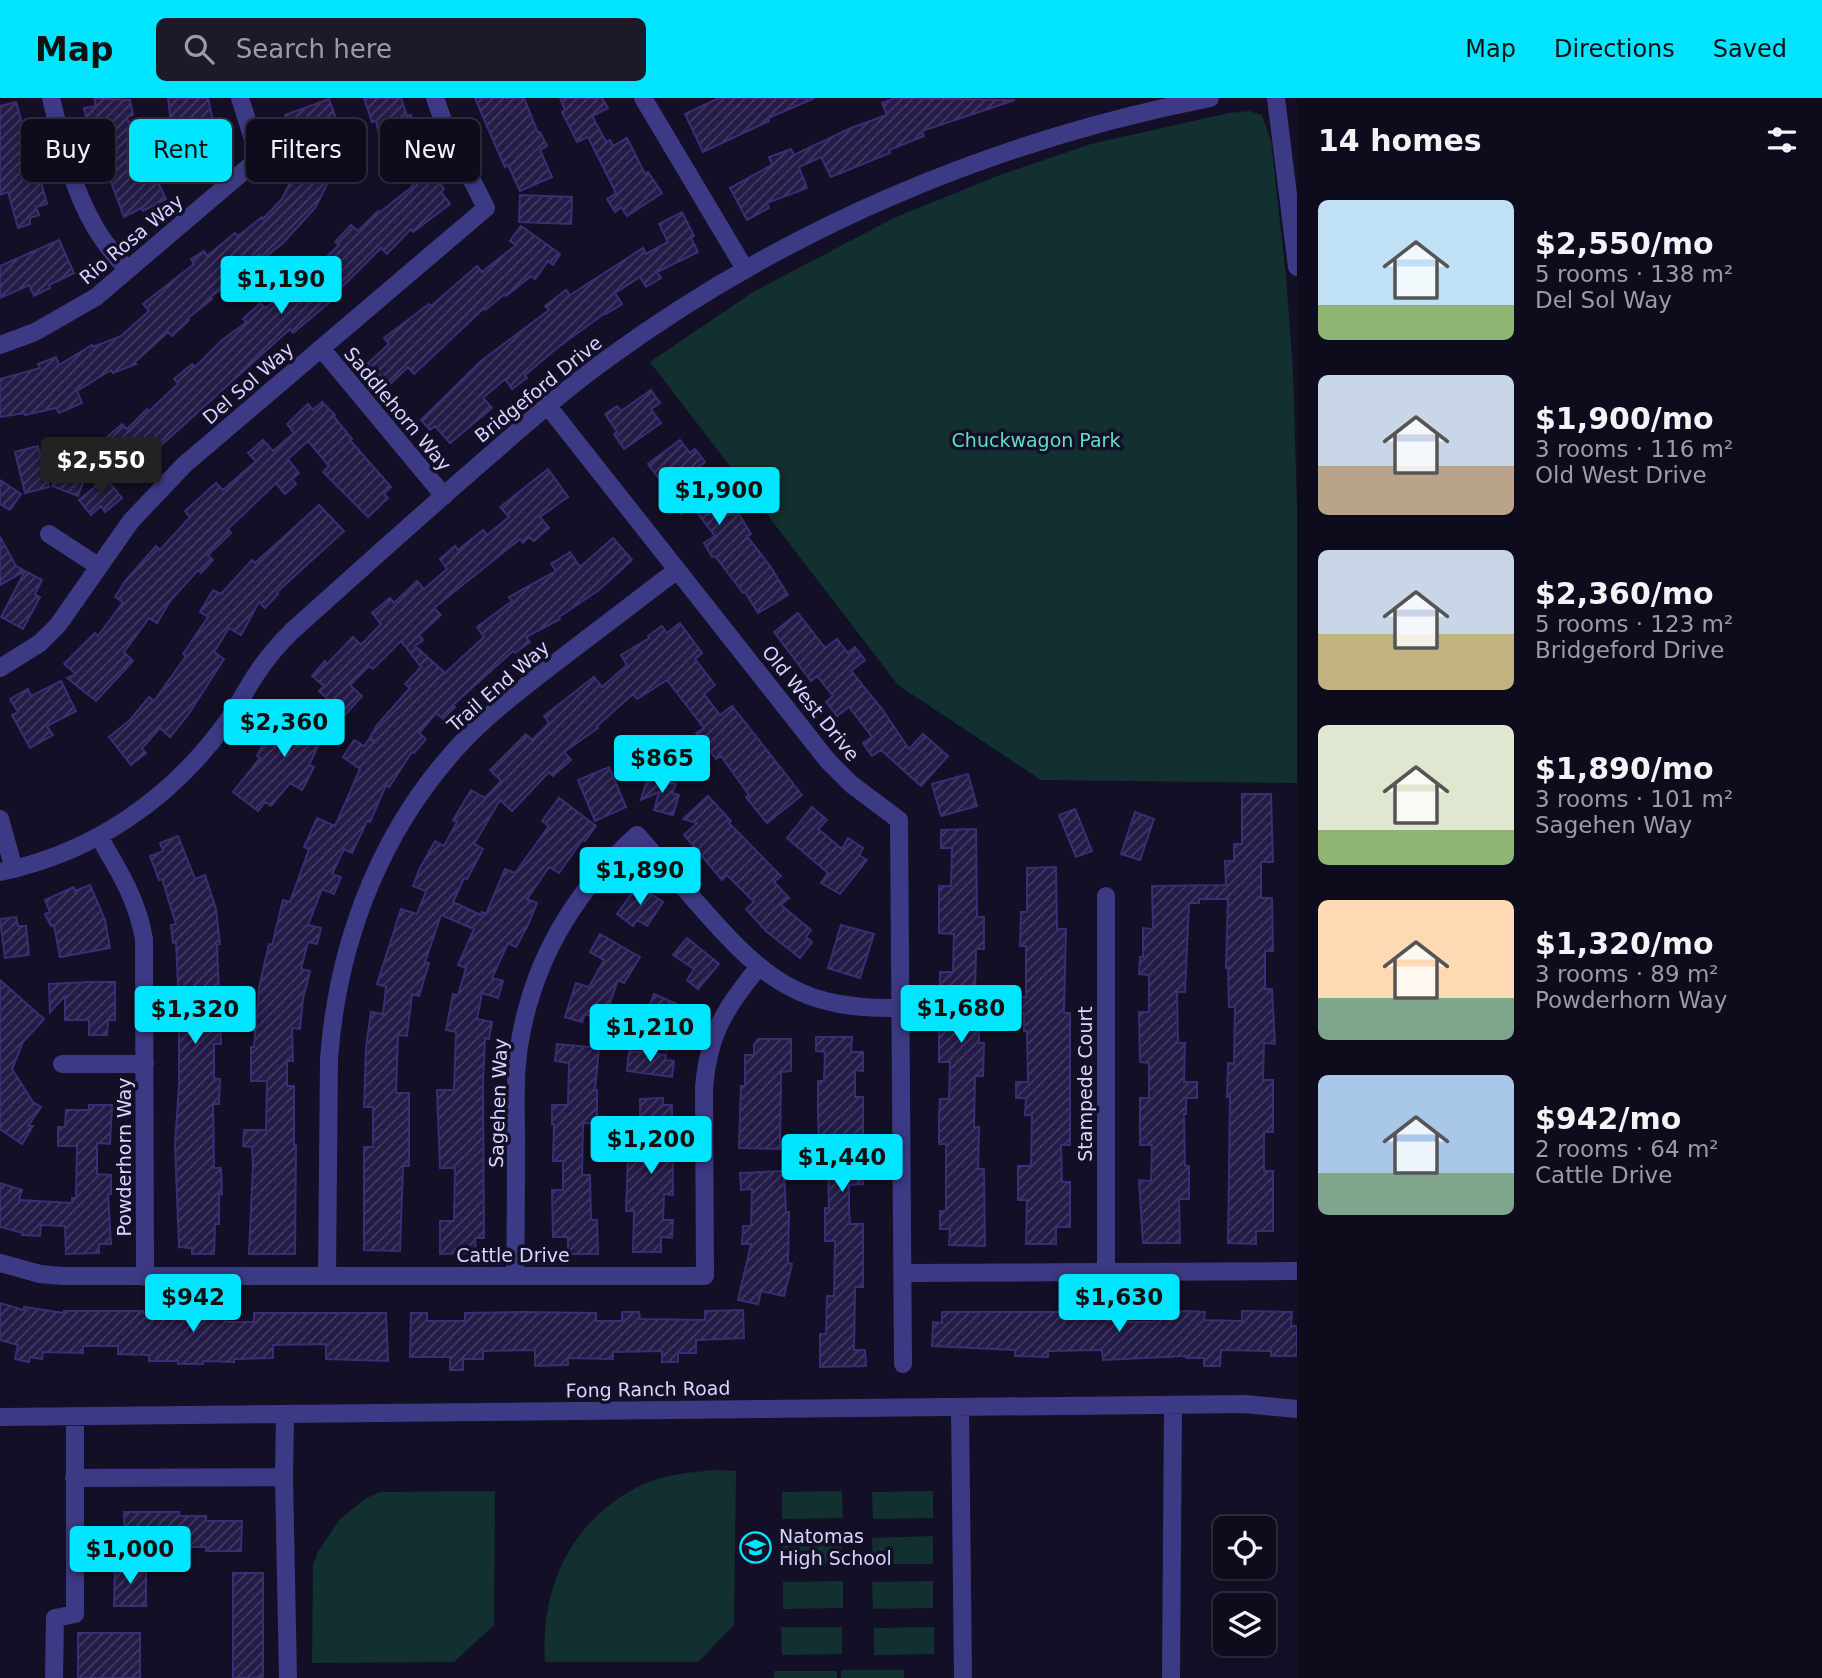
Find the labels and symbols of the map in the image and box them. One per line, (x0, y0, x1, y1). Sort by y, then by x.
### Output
street label: Rio Rosa Way (75, 189, 187, 289)
pin: $1,190 (224, 256, 338, 316)
street label: Bridgeford Drive (470, 331, 606, 447)
street label: Del Sol Way (198, 338, 298, 428)
street label: Saddlehorn Way (340, 343, 456, 475)
park label: Chuckwagon Park (952, 429, 1120, 451)
pin: $2,550 (44, 438, 158, 497)
pin: $1,900 (662, 468, 776, 527)
street label: Trail End Way (442, 636, 553, 737)
street label: Old West Drive (758, 641, 864, 765)
pin: $2,360 (227, 700, 341, 759)
pin: $865 (621, 736, 703, 795)
pin: $1,890 (583, 848, 697, 907)
pin: $1,320 (138, 986, 252, 1046)
pin: $1,680 (904, 986, 1018, 1045)
pin: $1,210 (593, 1004, 707, 1064)
street label: Stampede Court (1074, 1006, 1096, 1162)
street label: Sagehen Way (485, 1038, 511, 1168)
street label: Powderhorn Way (113, 1078, 135, 1236)
pin: $1,200 (594, 1116, 708, 1176)
pin: $1,440 (785, 1134, 899, 1194)
street label: Cattle Drive (456, 1244, 570, 1266)
pin: $942 (152, 1274, 234, 1334)
pin: $1,630 (1062, 1274, 1176, 1334)
street label: Fong Ranch Road (565, 1377, 731, 1401)
place label: Natomas High School (779, 1525, 892, 1569)
pin: $1,000 (73, 1526, 187, 1586)
school or university icon: Natomas High School (739, 1530, 773, 1564)

